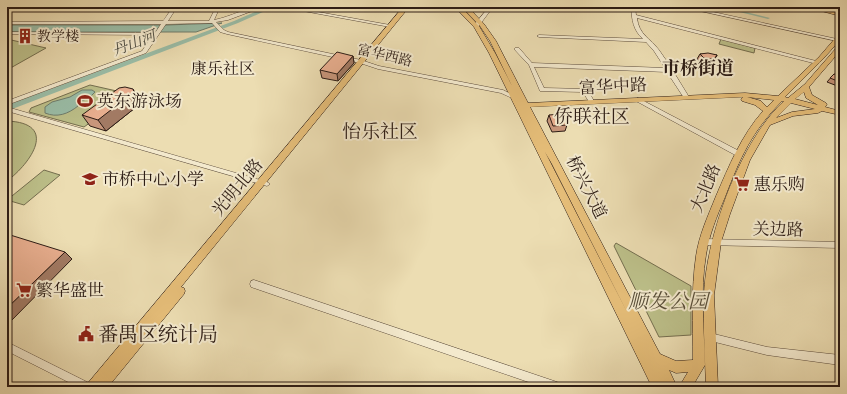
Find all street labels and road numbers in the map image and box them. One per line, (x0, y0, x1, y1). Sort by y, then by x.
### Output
street label: 富华西路 (355, 41, 414, 71)
street label: 富华中路 (579, 74, 648, 100)
street label: 桥兴大道 (561, 152, 611, 223)
street label: 光明北路 (207, 155, 268, 221)
street label: 大北路 (686, 161, 726, 216)
street label: 关边路 (752, 219, 804, 241)

